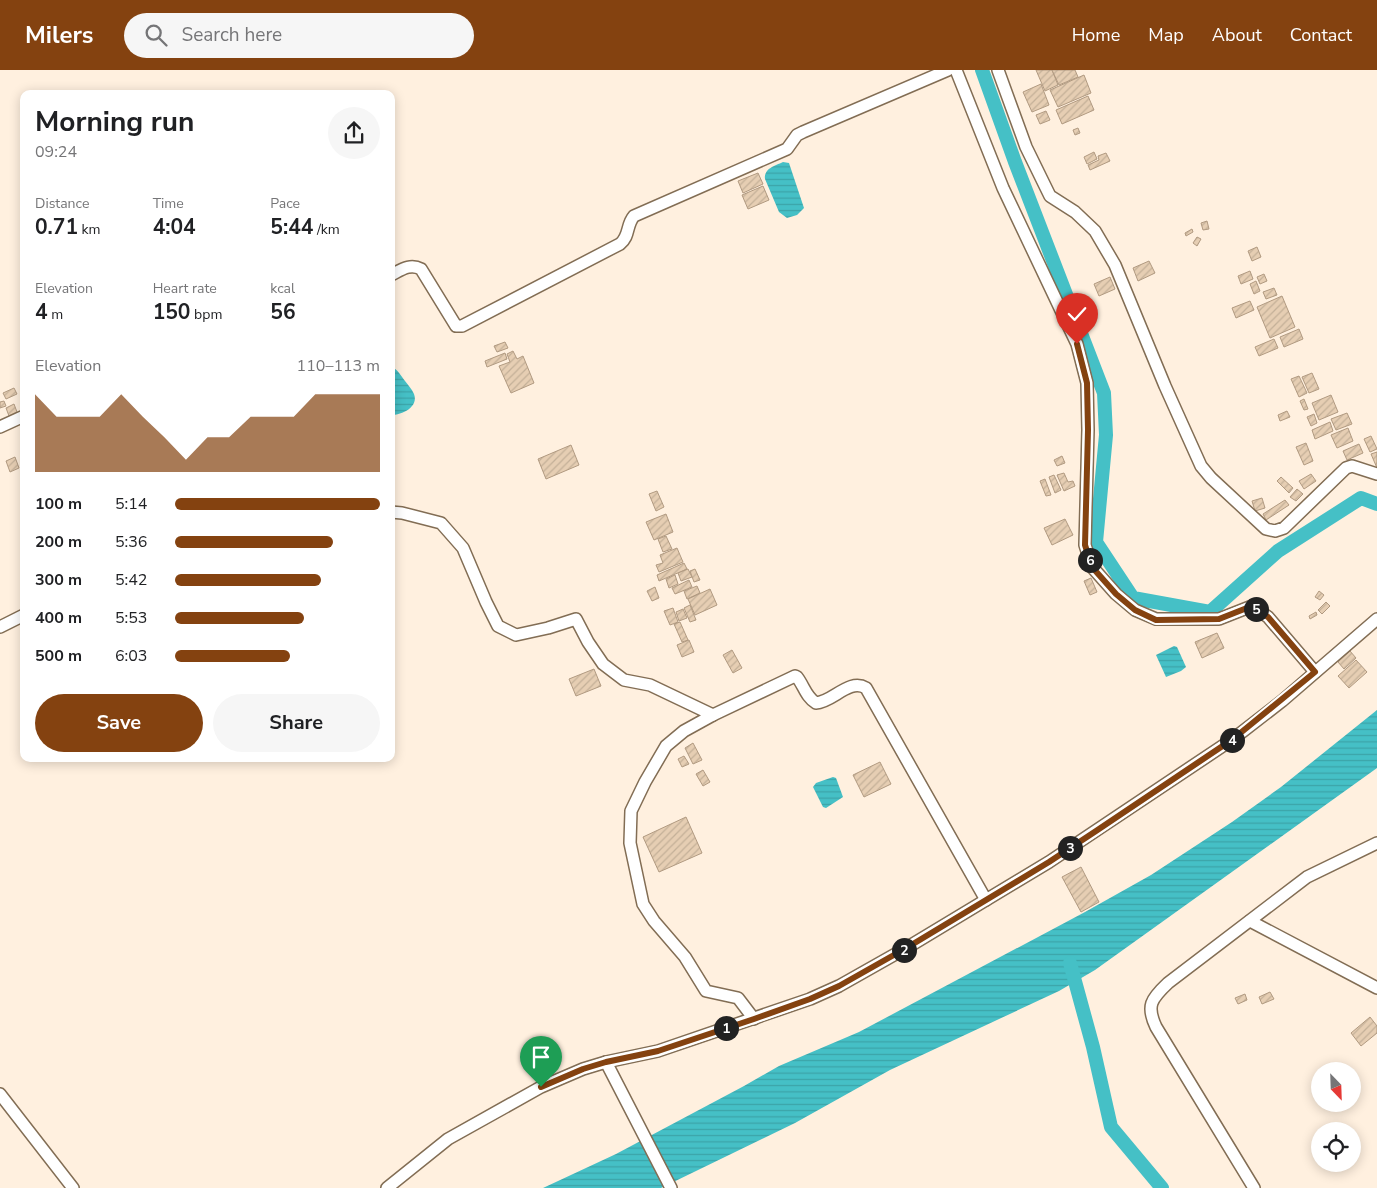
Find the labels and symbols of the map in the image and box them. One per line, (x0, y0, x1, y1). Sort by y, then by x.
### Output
pin (1056, 293, 1098, 344)
pin: 6 (1078, 548, 1102, 572)
pin: 5 (1244, 596, 1268, 622)
pin: 4 (1220, 728, 1244, 752)
pin: 3 (1058, 836, 1082, 860)
pin: 2 (892, 938, 916, 962)
pin: 1 (714, 1016, 738, 1040)
pin (520, 1036, 562, 1087)
north arrow (1311, 1062, 1361, 1112)

